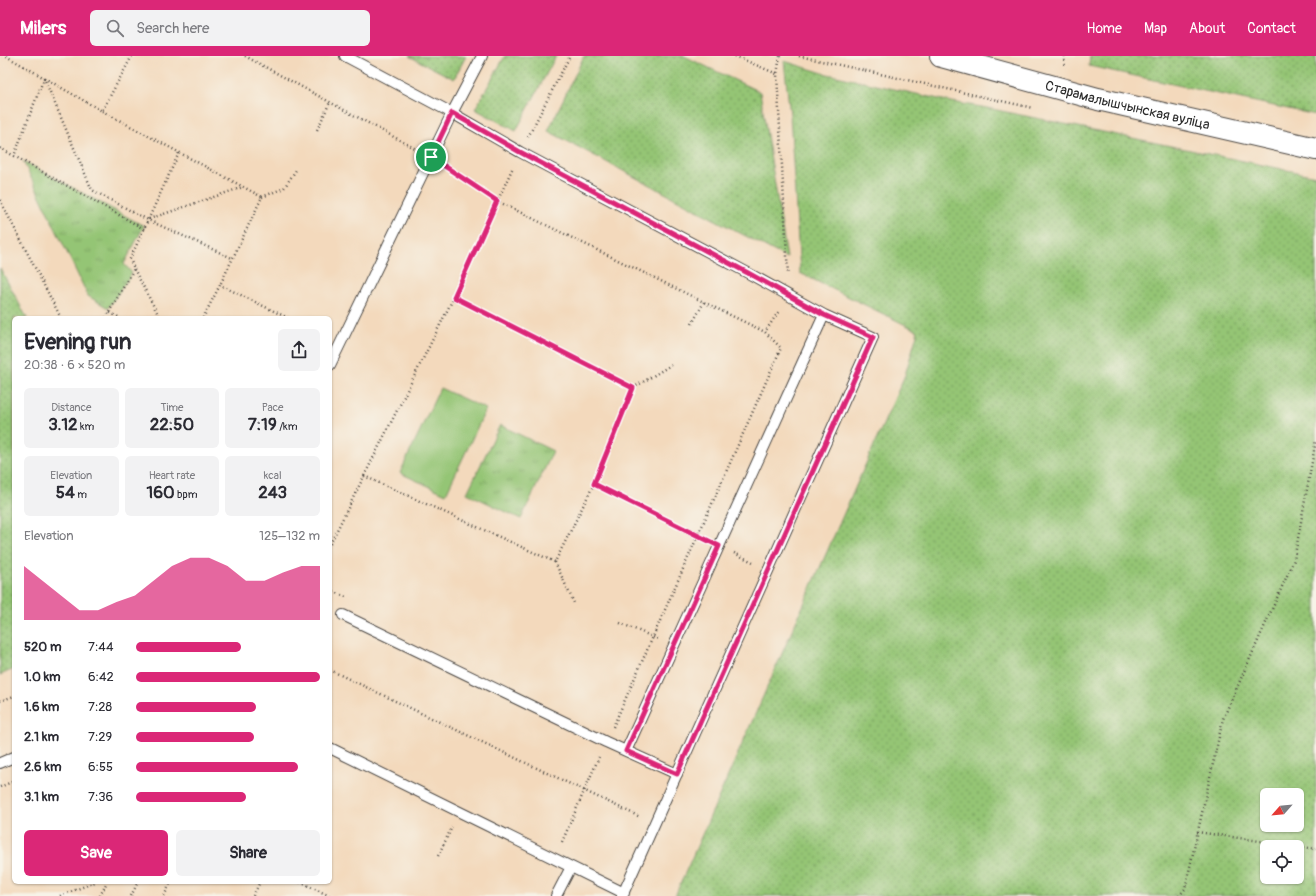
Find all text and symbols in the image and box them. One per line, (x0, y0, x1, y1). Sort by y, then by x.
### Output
search box (90, 10, 370, 46)
text: Milers (20, 16, 66, 40)
icon: search (104, 17, 126, 39)
text: Search here (136, 19, 210, 38)
text: Home (1087, 20, 1122, 37)
text: Map (1144, 20, 1167, 37)
text: About (1189, 20, 1225, 37)
text: Contact (1247, 20, 1296, 37)
street label: Старамалышчынская вуліца (1043, 77, 1212, 133)
pin (414, 140, 448, 174)
icon: arrive (420, 146, 442, 168)
text: Evening run (24, 328, 132, 356)
button: share (278, 329, 320, 371)
text: 20:38 · 6 × 520 m (24, 357, 125, 373)
text: Distance (51, 401, 91, 414)
text: Time (160, 401, 183, 414)
text: Pace (262, 401, 284, 414)
text: 3.12 (48, 414, 78, 435)
text: 22:50 (150, 414, 194, 435)
text: 7:19 (248, 414, 277, 435)
text: km (78, 420, 94, 433)
text: /km (277, 420, 297, 433)
text: Elevation (50, 469, 92, 482)
text: Heart rate (149, 469, 195, 482)
text: kcal (264, 469, 282, 482)
text: 54 (56, 482, 75, 503)
text: 160 (147, 482, 175, 503)
text: 243 (258, 482, 287, 503)
text: m (75, 488, 87, 501)
text: bpm (175, 488, 197, 501)
text: Elevation (24, 528, 74, 544)
text: 125–132 m (259, 528, 320, 544)
text: 520 m (24, 639, 62, 655)
text: 7:44 (88, 639, 113, 655)
text: 1.0 km (24, 669, 61, 685)
text: 6:42 (88, 669, 114, 685)
text: 1.6 km (24, 699, 59, 715)
text: 7:28 (88, 699, 112, 715)
text: 2.1 km (24, 729, 59, 745)
text: 7:29 (88, 729, 112, 745)
text: 2.6 km (24, 759, 61, 775)
text: 6:55 (88, 759, 113, 775)
north arrow (1260, 788, 1304, 832)
map controls (1260, 788, 1304, 884)
text: 3.1 km (24, 789, 59, 805)
text: 7:36 (88, 789, 113, 805)
button: Save (24, 830, 168, 876)
button: Share (176, 830, 320, 876)
button: locate (1260, 840, 1304, 884)

